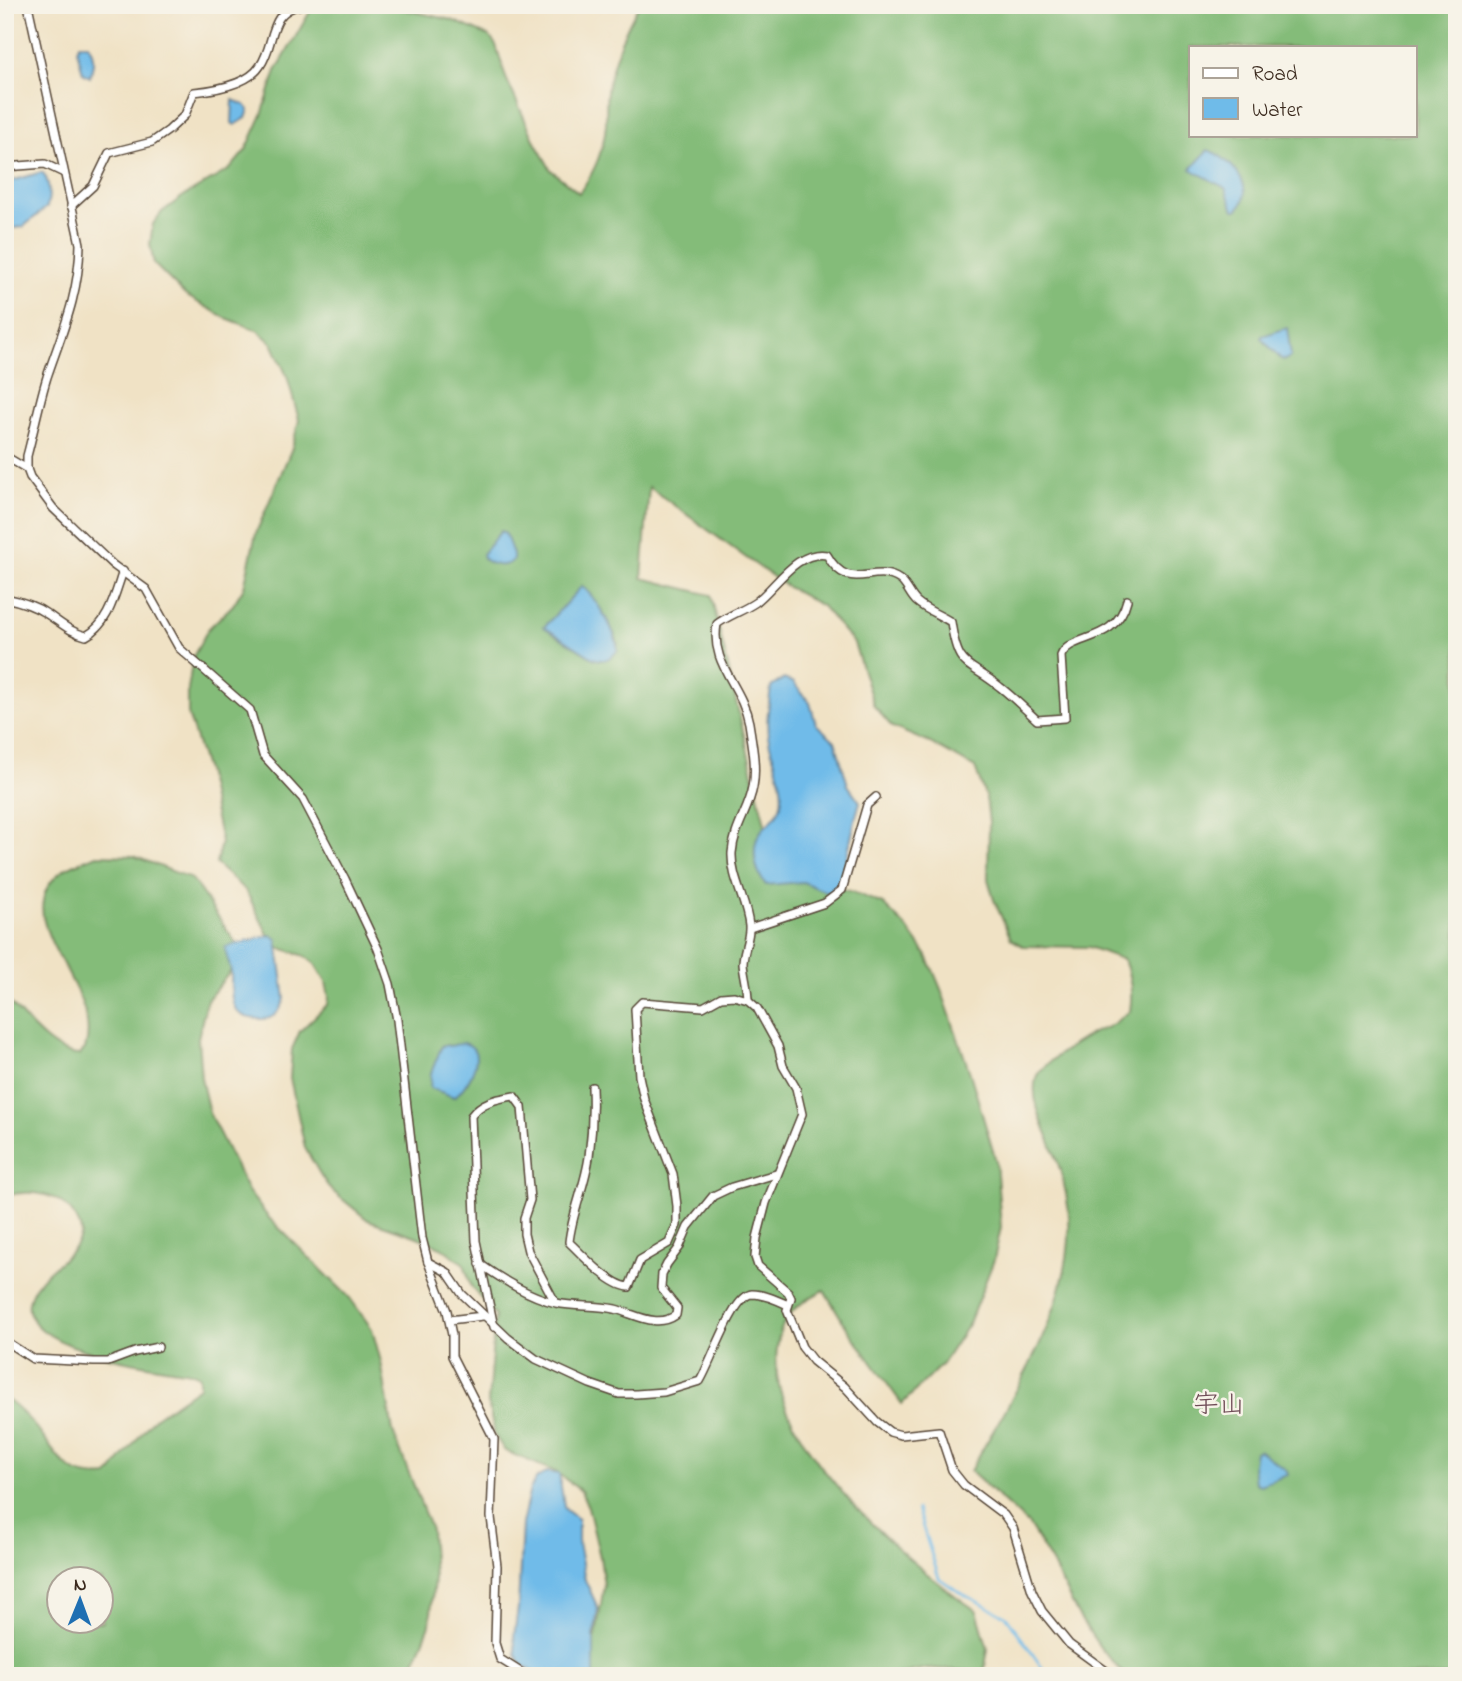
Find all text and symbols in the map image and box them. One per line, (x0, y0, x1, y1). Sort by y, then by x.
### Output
legend (1189, 46, 1416, 136)
text: Road (1252, 60, 1298, 90)
text: Water (1252, 96, 1303, 126)
district label: 宇山 (1193, 1387, 1245, 1425)
north arrow (46, 1566, 116, 1636)
text: N (74, 1572, 87, 1599)

